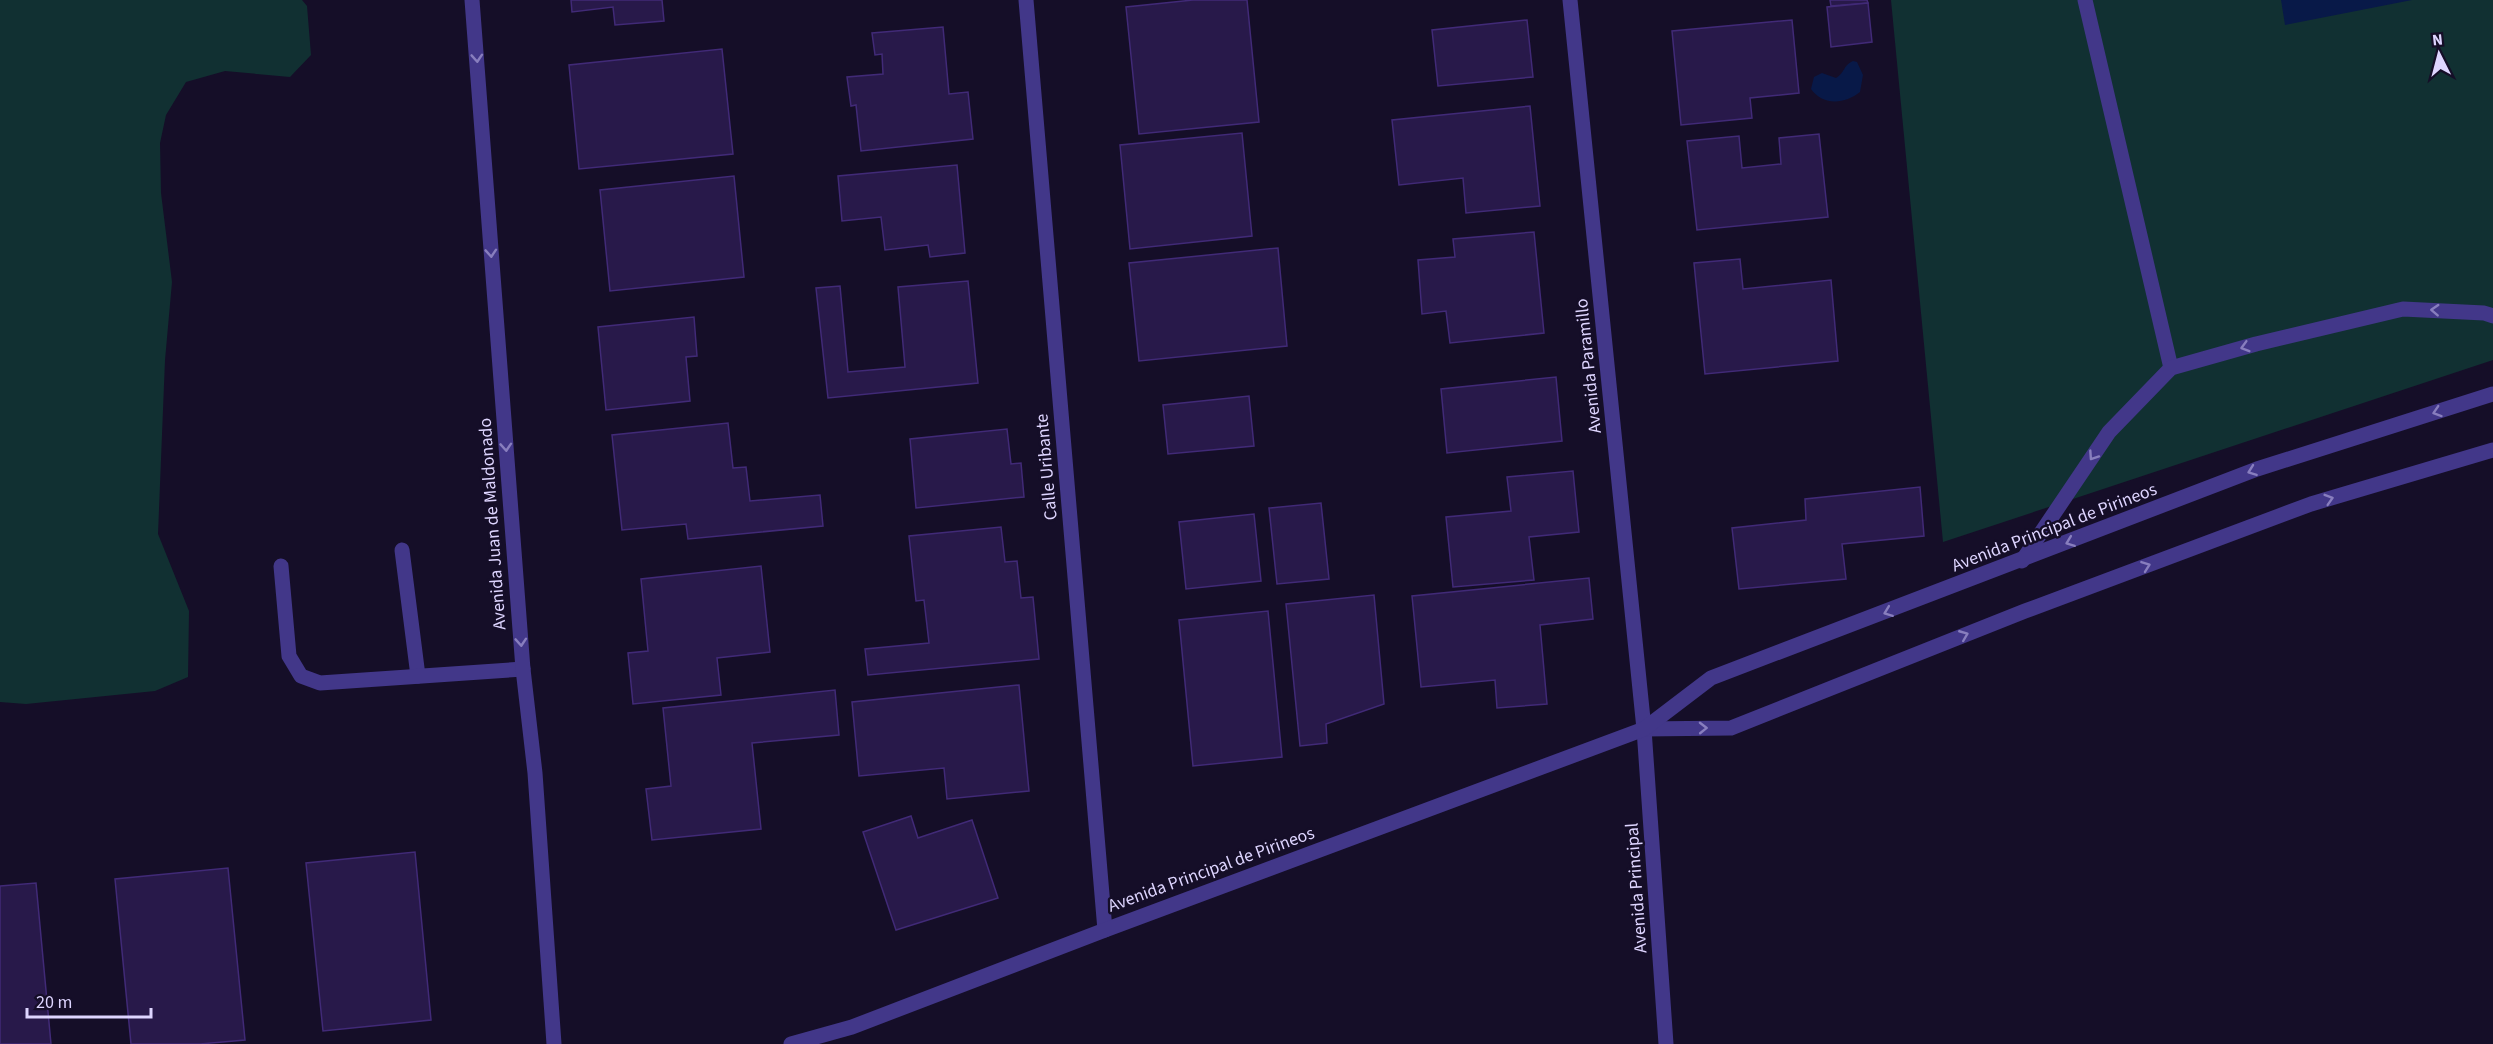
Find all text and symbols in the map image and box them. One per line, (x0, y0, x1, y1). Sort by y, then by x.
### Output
north arrow (2409, 24, 2469, 84)
text: N (2431, 29, 2444, 52)
one-way arrow (470, 54, 483, 63)
one-way arrow (485, 248, 498, 257)
street label: Avenida Paramillo (1569, 297, 1608, 435)
one-way arrow (2431, 304, 2440, 317)
one-way arrow (2240, 340, 2250, 353)
one-way arrow (2432, 405, 2443, 417)
street label: Calle Uribante (1029, 413, 1064, 521)
street label: Avenida Juan de Maldonado (473, 417, 512, 631)
one-way arrow (499, 443, 512, 452)
one-way arrow (2089, 450, 2100, 461)
one-way arrow (2247, 464, 2257, 477)
street label: Avenida Principal de Pirineos (1948, 477, 2160, 578)
one-way arrow (2323, 494, 2334, 506)
one-way arrow (2065, 535, 2076, 547)
one-way arrow (2140, 560, 2151, 573)
one-way arrow (1883, 604, 1894, 617)
one-way arrow (1958, 630, 1969, 642)
one-way arrow (514, 637, 527, 646)
one-way arrow (1698, 722, 1707, 734)
street label: Avenida Principal de Pirineos (1104, 820, 1318, 919)
street label: Avenida Principal (1619, 822, 1654, 954)
scale bar (27, 981, 152, 1019)
text: 20 m (36, 990, 72, 1015)

